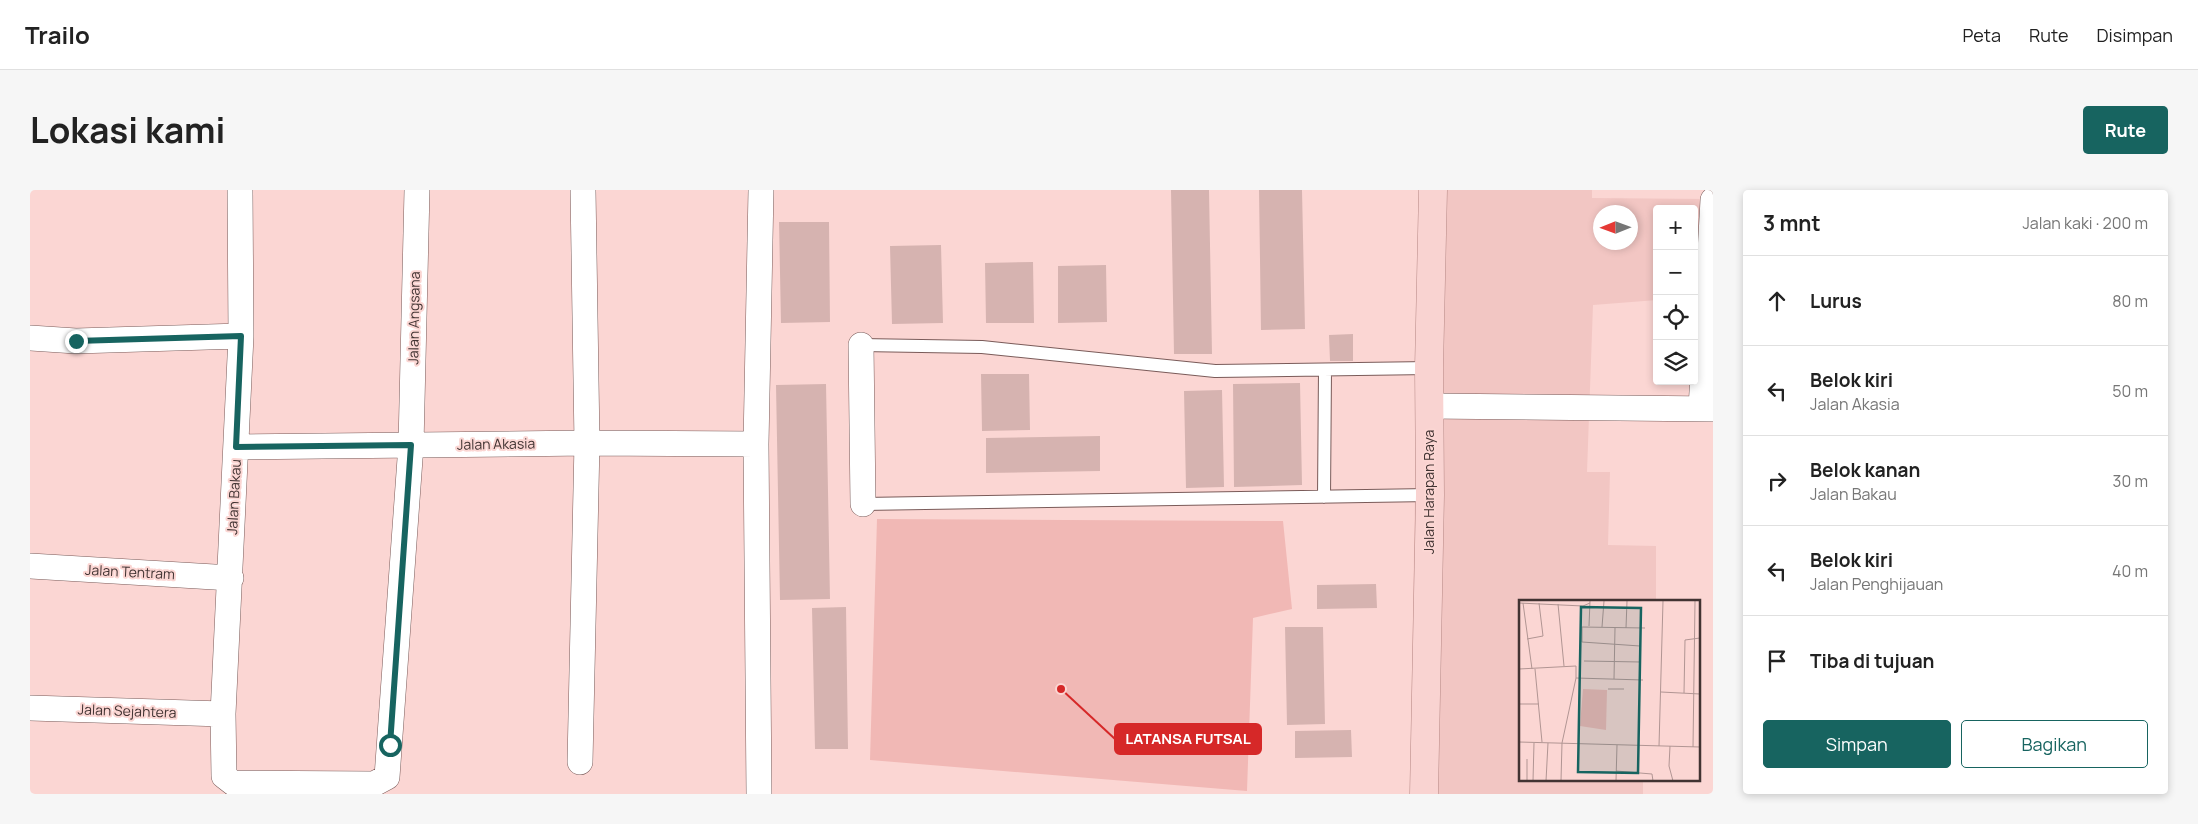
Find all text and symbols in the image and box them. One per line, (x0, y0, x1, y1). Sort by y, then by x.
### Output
text: Trailo (25, 18, 90, 51)
text: Peta (1962, 23, 2001, 47)
text: Rute (2029, 23, 2068, 47)
text: Disimpan (2096, 23, 2173, 47)
text: Lokasi kami (30, 106, 225, 154)
button: Rute (2083, 106, 2168, 154)
north arrow (1593, 205, 1638, 250)
map controls (1653, 205, 1698, 385)
button: + (1653, 205, 1698, 250)
text: 3 mnt (1763, 209, 1821, 237)
text: Jalan kaki · 200 m (2022, 212, 2148, 234)
button: − (1653, 250, 1698, 295)
street label: Jalan Angsana (403, 271, 424, 365)
icon: ahead (1763, 287, 1791, 315)
text: Lurus (1810, 288, 1862, 314)
text: 80 m (2112, 290, 2148, 312)
button: locate (1653, 295, 1698, 340)
route end (65, 330, 88, 353)
button: layers (1653, 340, 1698, 385)
text: Belok kiri (1810, 367, 1893, 393)
icon: left (1763, 377, 1791, 405)
text: 50 m (2112, 380, 2148, 402)
text: Jalan Akasia (1810, 393, 1900, 415)
street label: Jalan Harapan Raya (1419, 430, 1438, 554)
street label: Jalan Akasia (457, 433, 535, 454)
text: Belok kanan (1810, 457, 1920, 483)
street label: Jalan Bakau (222, 459, 245, 535)
icon: right (1763, 467, 1791, 495)
text: 30 m (2113, 470, 2148, 492)
text: Jalan Bakau (1810, 483, 1897, 505)
text: Belok kiri (1810, 547, 1893, 573)
icon: left (1763, 557, 1791, 585)
street label: Jalan Tentram (85, 560, 176, 583)
text: 40 m (2112, 560, 2148, 582)
text: Jalan Penghijauan (1810, 573, 1943, 595)
inset map (1519, 600, 1700, 782)
icon: arrive (1763, 647, 1791, 675)
text: Tiba di tujuan (1810, 648, 1934, 674)
street label: Jalan Sejahtera (77, 699, 177, 722)
button: Simpan (1763, 720, 1951, 768)
button: Bagikan (1961, 720, 2148, 768)
callout: LATANSA FUTSAL (1115, 724, 1261, 754)
text: LATANSA FUTSAL (1125, 728, 1251, 749)
route start (379, 734, 402, 757)

